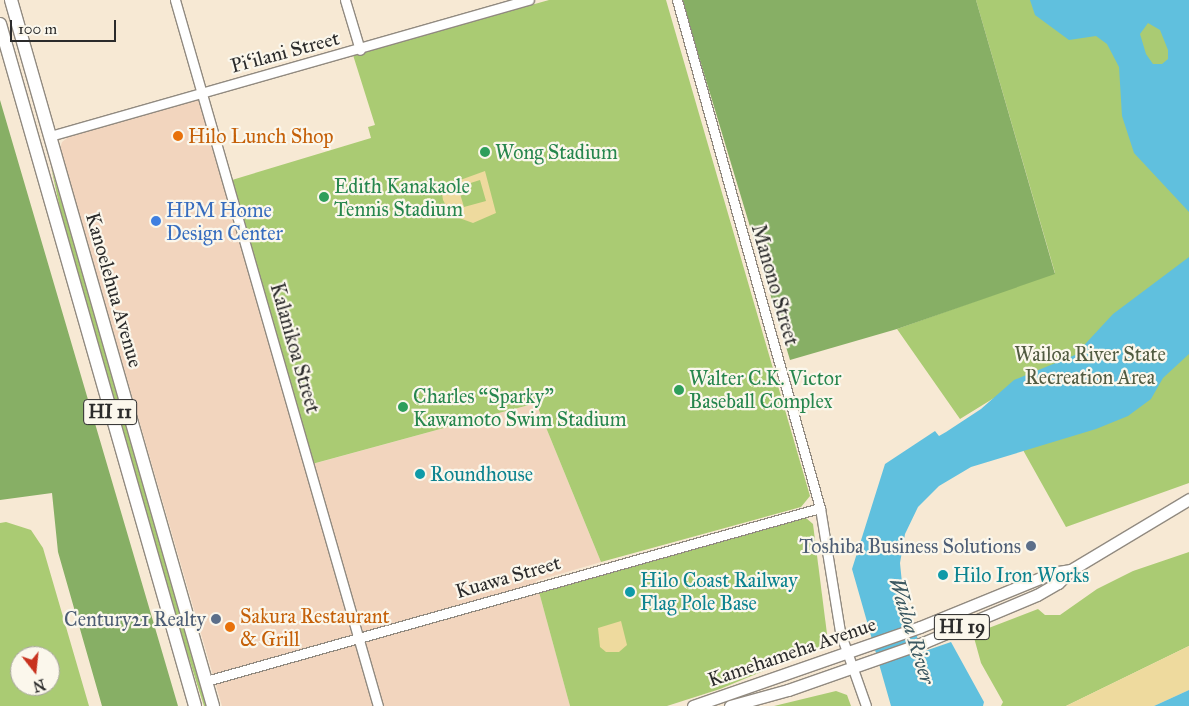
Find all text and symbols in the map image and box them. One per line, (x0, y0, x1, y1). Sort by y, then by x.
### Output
scale bar (12, 10, 119, 42)
text: 100 m (18, 20, 57, 38)
street label: Pi‘ilani Street (228, 26, 342, 78)
place label: Hilo Lunch Shop (188, 124, 334, 148)
marker: Hilo Lunch Shop (172, 130, 184, 142)
place label: Wong Stadium (495, 140, 618, 164)
marker: Wong Stadium (479, 146, 491, 158)
place label: Edith Kanakaole Tennis Stadium (334, 174, 470, 221)
marker: Edith Kanakaole Tennis Stadium (318, 191, 330, 203)
place label: HPM Home Design Center (166, 198, 283, 245)
street label: Kanoelehua Avenue (80, 210, 148, 370)
marker: HPM Home Design Center (150, 215, 162, 227)
street label: Manono Street (746, 222, 804, 348)
street label: Kalanikoa Street (265, 280, 325, 416)
park label: Wailoa River State Recreation Area (1014, 342, 1166, 389)
place label: Walter C.K. Victor Baseball Complex (689, 366, 841, 413)
place label: Charles “Sparky” Kawamoto Swim Stadium (413, 384, 627, 431)
marker: Walter C.K. Victor Baseball Complex (673, 384, 685, 396)
road number: HI 11 (82, 396, 138, 428)
marker: Charles “Sparky” Kawamoto Swim Stadium (397, 401, 409, 413)
place label: Roundhouse (430, 462, 533, 486)
marker: Roundhouse (414, 468, 426, 480)
place label: Toshiba Business Solutions (799, 534, 1021, 558)
marker: Toshiba Business Solutions (1025, 540, 1037, 552)
street label: Kuawa Street (453, 551, 563, 603)
place label: Hilo Iron Works (953, 563, 1089, 587)
place label: Hilo Coast Railway Flag Pole Base (640, 568, 798, 615)
marker: Hilo Iron Works (937, 569, 949, 581)
water label: Wailoa River (884, 575, 940, 687)
marker: Hilo Coast Railway Flag Pole Base (624, 586, 636, 598)
place label: Sakura Restaurant & Grill (240, 604, 390, 651)
place label: Century21 Realty (64, 607, 206, 631)
road number: HI 19 (933, 610, 991, 644)
street label: Kamehameha Avenue (705, 612, 879, 692)
marker: Century21 Realty (210, 613, 222, 625)
marker: Sakura Restaurant & Grill (224, 621, 236, 633)
north arrow (10, 646, 60, 696)
text: N (31, 675, 47, 695)

